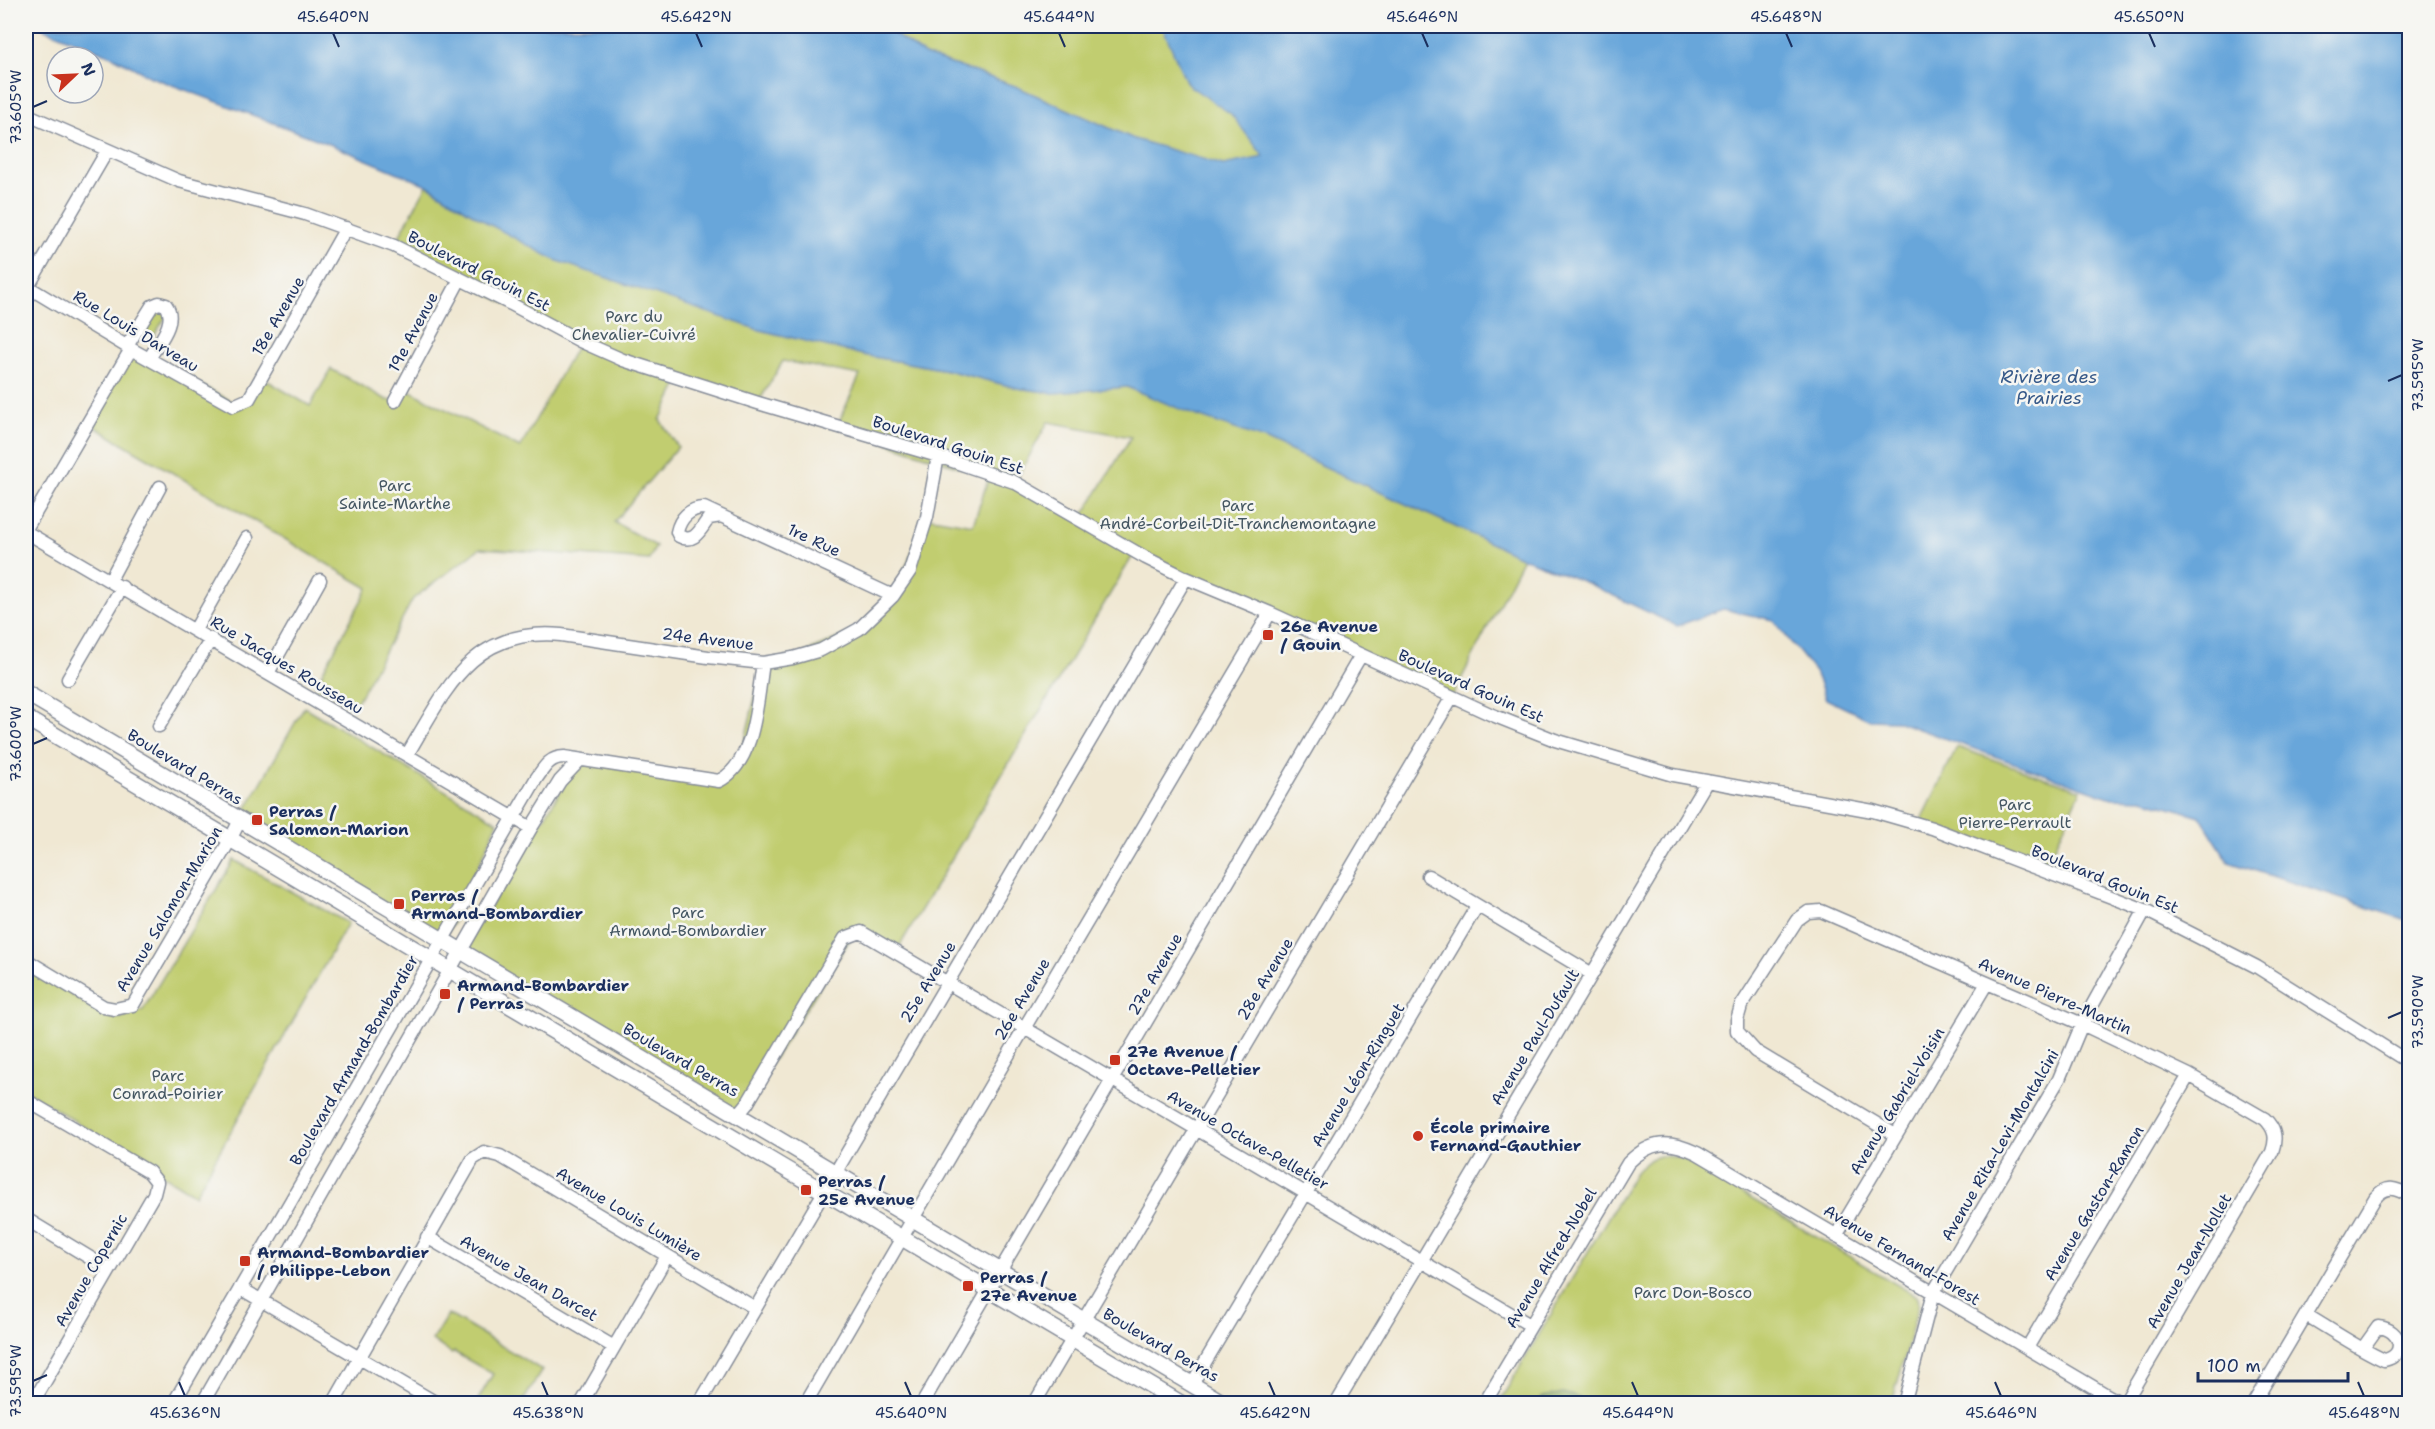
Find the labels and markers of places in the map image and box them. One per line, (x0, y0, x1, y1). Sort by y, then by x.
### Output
place label: 26e Avenue / Gouin (1280, 616, 1379, 655)
marker: 26e Avenue / Gouin (1261, 628, 1275, 642)
place label: Perras / Salomon-Marion (269, 801, 409, 840)
marker: Perras / Salomon-Marion (250, 813, 264, 827)
place label: Perras / Armand-Bombardier (411, 885, 584, 924)
marker: Perras / Armand-Bombardier (392, 897, 406, 911)
place label: Armand-Bombardier / Perras (457, 975, 630, 1014)
marker: Armand-Bombardier / Perras (438, 987, 452, 1001)
place label: 27e Avenue / Octave-Pelletier (1127, 1041, 1261, 1080)
marker: 27e Avenue / Octave-Pelletier (1108, 1053, 1122, 1067)
place label: École primaire Fernand-Gauthier (1430, 1117, 1582, 1156)
marker: École primaire Fernand-Gauthier (1411, 1129, 1425, 1143)
place label: Perras / 25e Avenue (818, 1171, 915, 1210)
marker: Perras / 25e Avenue (799, 1183, 813, 1197)
place label: Armand-Bombardier / Philippe-Lebon (257, 1242, 430, 1281)
marker: Armand-Bombardier / Philippe-Lebon (238, 1254, 252, 1268)
place label: Perras / 27e Avenue (980, 1267, 1078, 1306)
marker: Perras / 27e Avenue (961, 1279, 975, 1293)

